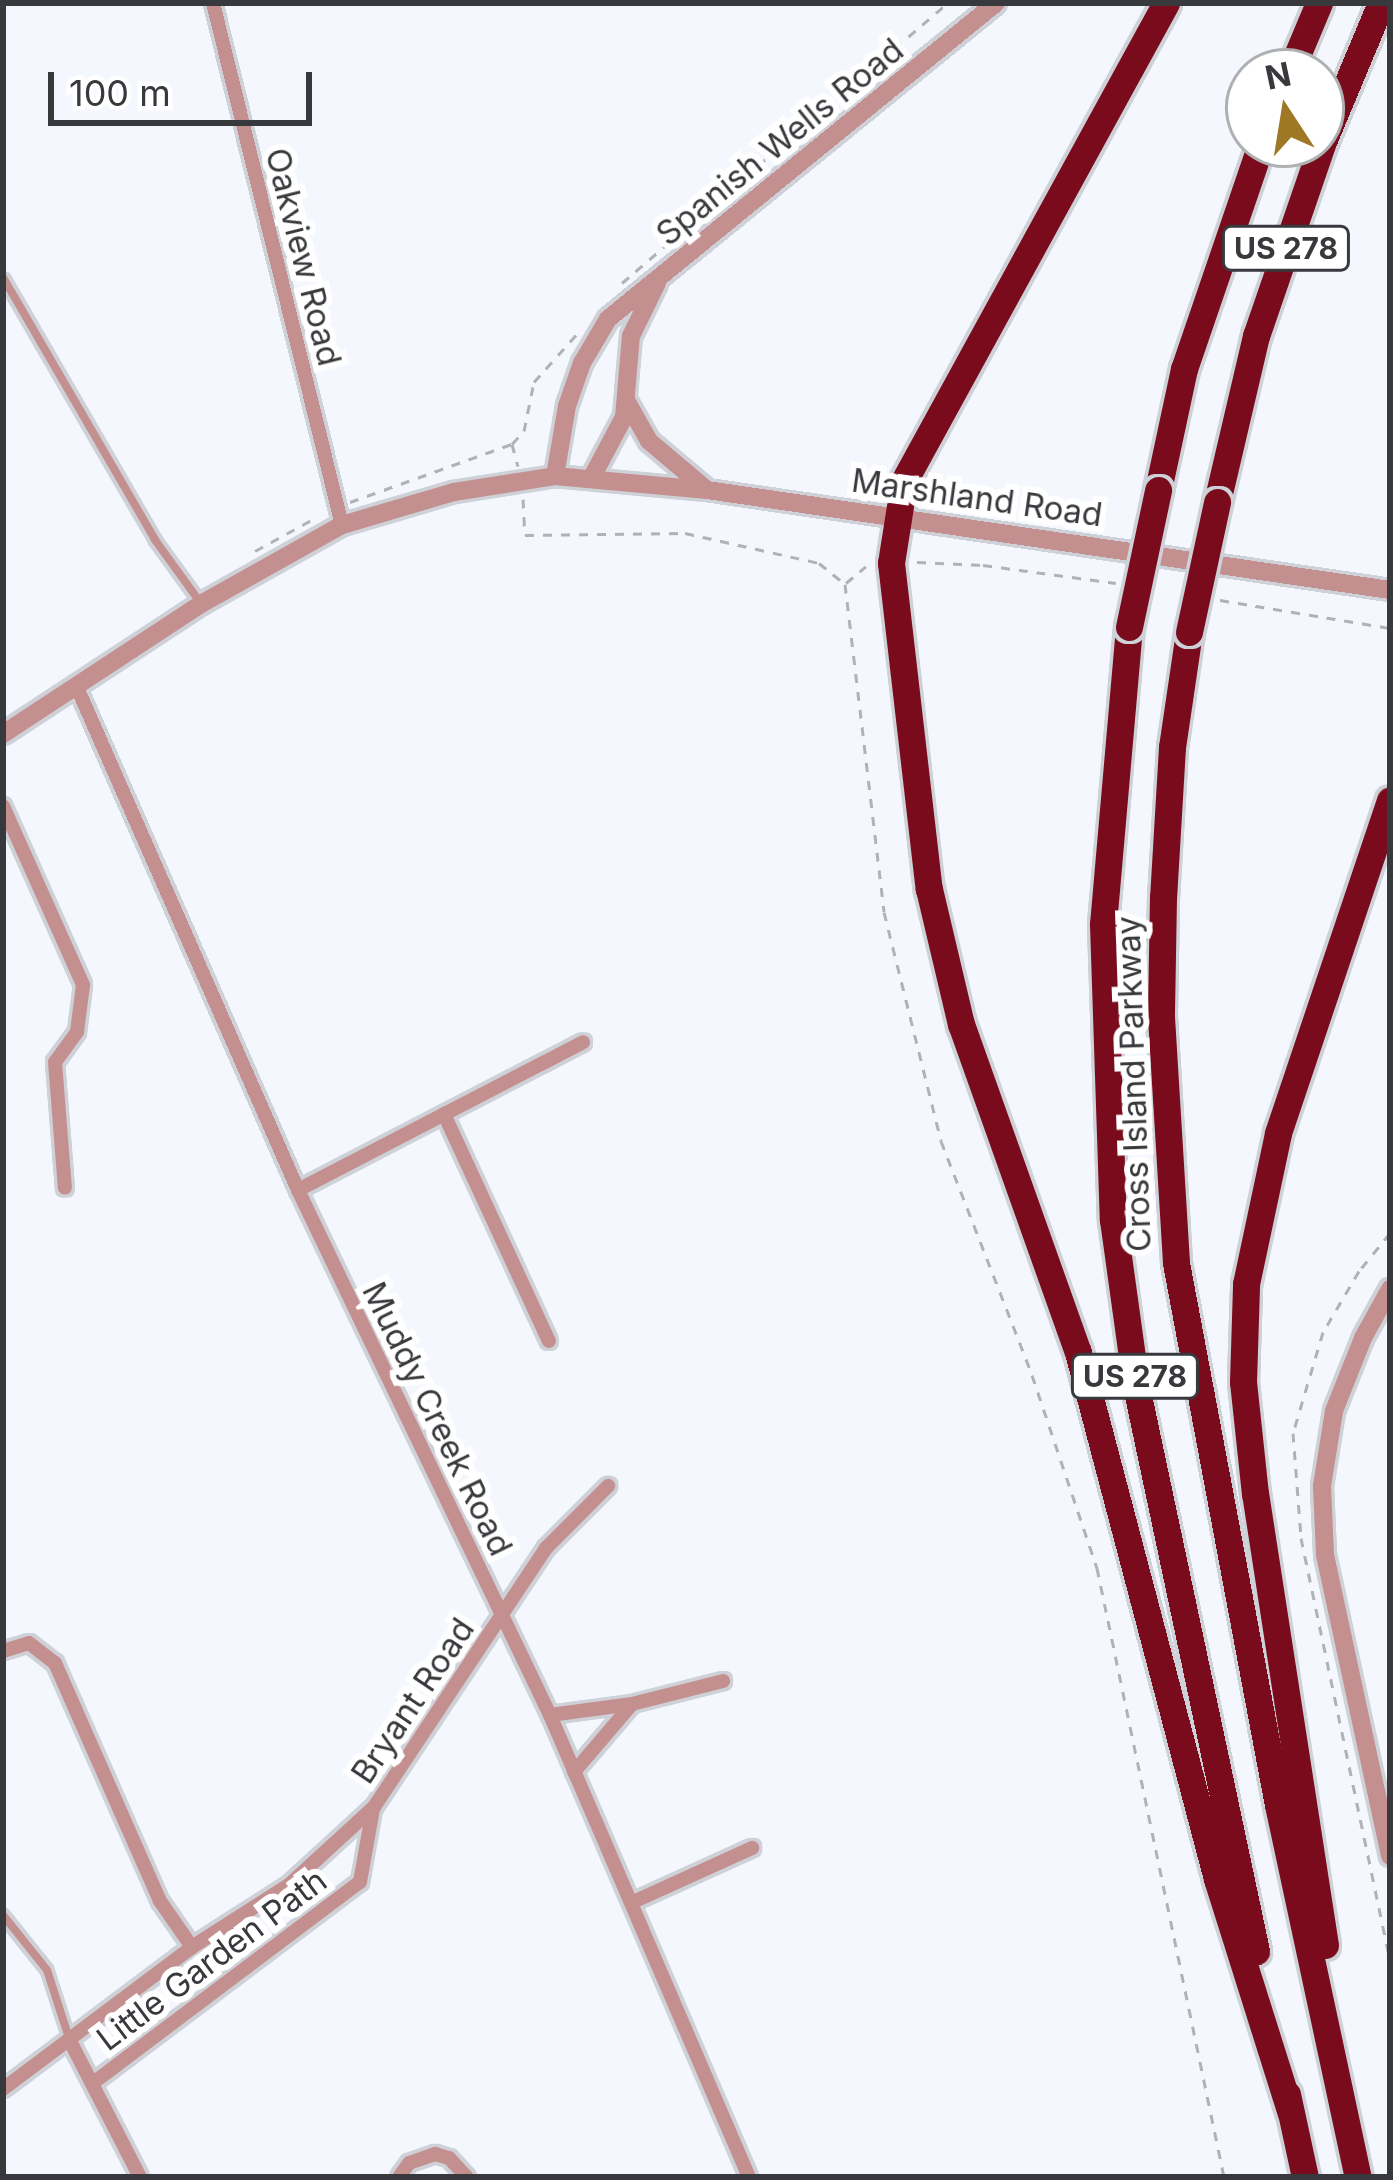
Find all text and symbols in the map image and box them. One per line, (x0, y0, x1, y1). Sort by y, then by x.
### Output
street label: Spanish Wells Road (649, 30, 911, 254)
scale bar (54, 48, 318, 122)
north arrow (1225, 48, 1345, 168)
text: N (1262, 54, 1295, 98)
text: 100 m (69, 71, 171, 115)
street label: Oakview Road (257, 144, 349, 370)
road number: US 278 (1220, 224, 1352, 272)
street label: Marshland Road (849, 461, 1105, 535)
street label: Cross Island Parkway (1108, 915, 1160, 1253)
street label: Muddy Creek Road (354, 1276, 520, 1562)
road number: US 278 (1069, 1352, 1201, 1400)
street label: Bryant Road (343, 1611, 483, 1791)
street label: Little Garden Path (89, 1861, 335, 2059)

